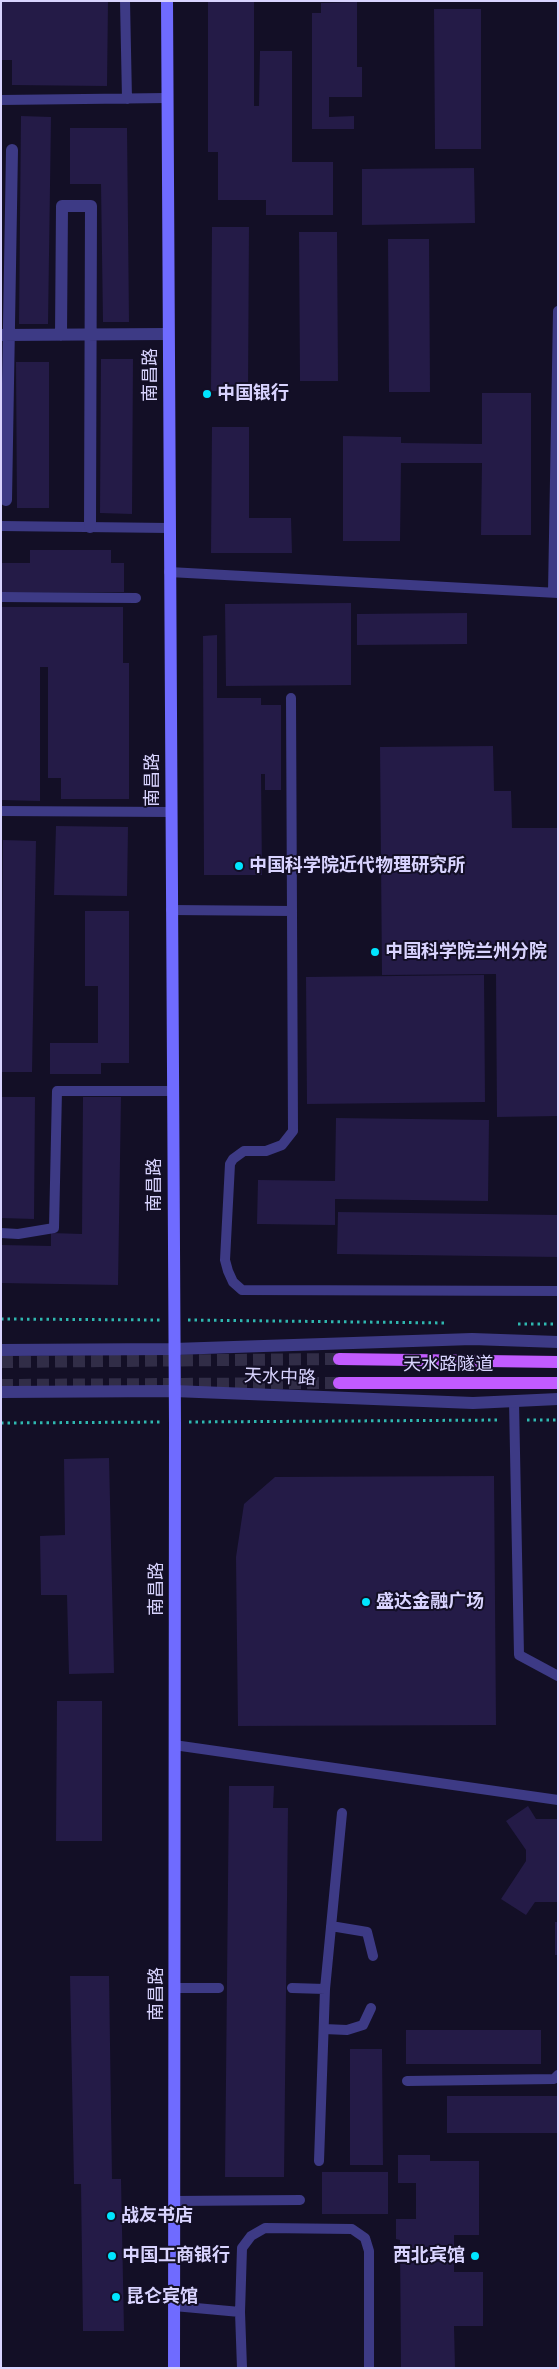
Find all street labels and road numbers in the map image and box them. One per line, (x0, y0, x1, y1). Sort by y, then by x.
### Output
street label: 南昌路 (140, 348, 162, 402)
street label: 南昌路 (142, 753, 164, 807)
street label: 南昌路 (144, 1158, 166, 1212)
street label: 天水路隧道 (403, 1354, 493, 1376)
street label: 天水中路 (244, 1366, 316, 1390)
street label: 南昌路 (146, 1562, 168, 1616)
street label: 南昌路 (146, 1967, 168, 2021)

